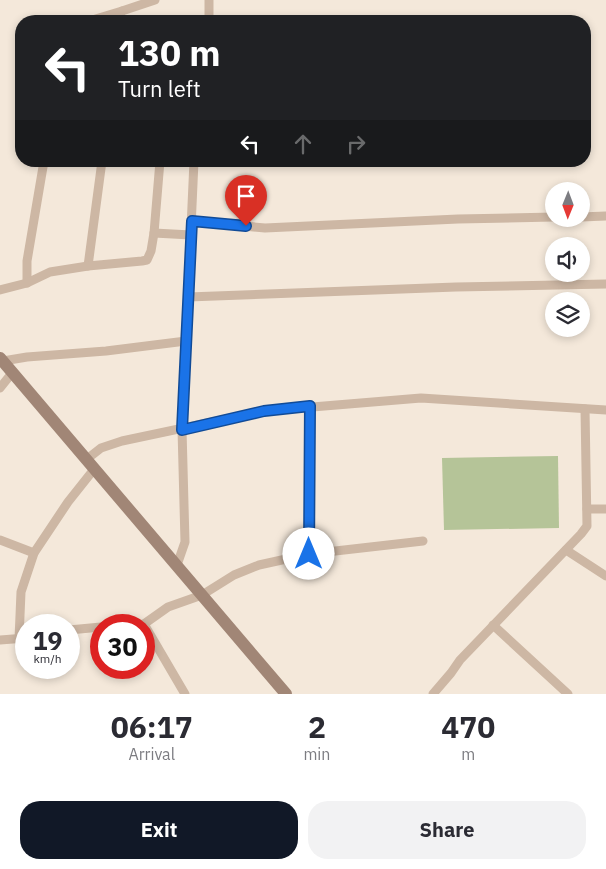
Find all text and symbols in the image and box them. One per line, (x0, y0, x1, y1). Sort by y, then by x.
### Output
text: 130 m (118, 30, 221, 76)
icon: left (35, 35, 100, 100)
text: Turn left (118, 74, 201, 103)
icon: left (236, 130, 264, 158)
icon: ahead (289, 130, 317, 158)
icon: right (342, 130, 370, 158)
pin (225, 175, 267, 226)
icon: arrive (232, 182, 260, 210)
north arrow (545, 182, 590, 228)
map controls (545, 182, 590, 337)
button: sound (545, 237, 590, 282)
button: layers (545, 292, 590, 337)
position arrow (282, 527, 334, 579)
speed limit sign: 30 (90, 614, 155, 679)
text: 19 (32, 624, 63, 657)
text: km/h (33, 651, 62, 666)
text: 06:17 (111, 707, 193, 746)
text: 2 (308, 707, 326, 746)
text: 470 (441, 707, 495, 746)
text: Arrival (128, 744, 175, 764)
text: min (303, 744, 330, 764)
text: m (461, 744, 475, 764)
button: Exit (20, 801, 298, 859)
button: Share (308, 801, 586, 859)

